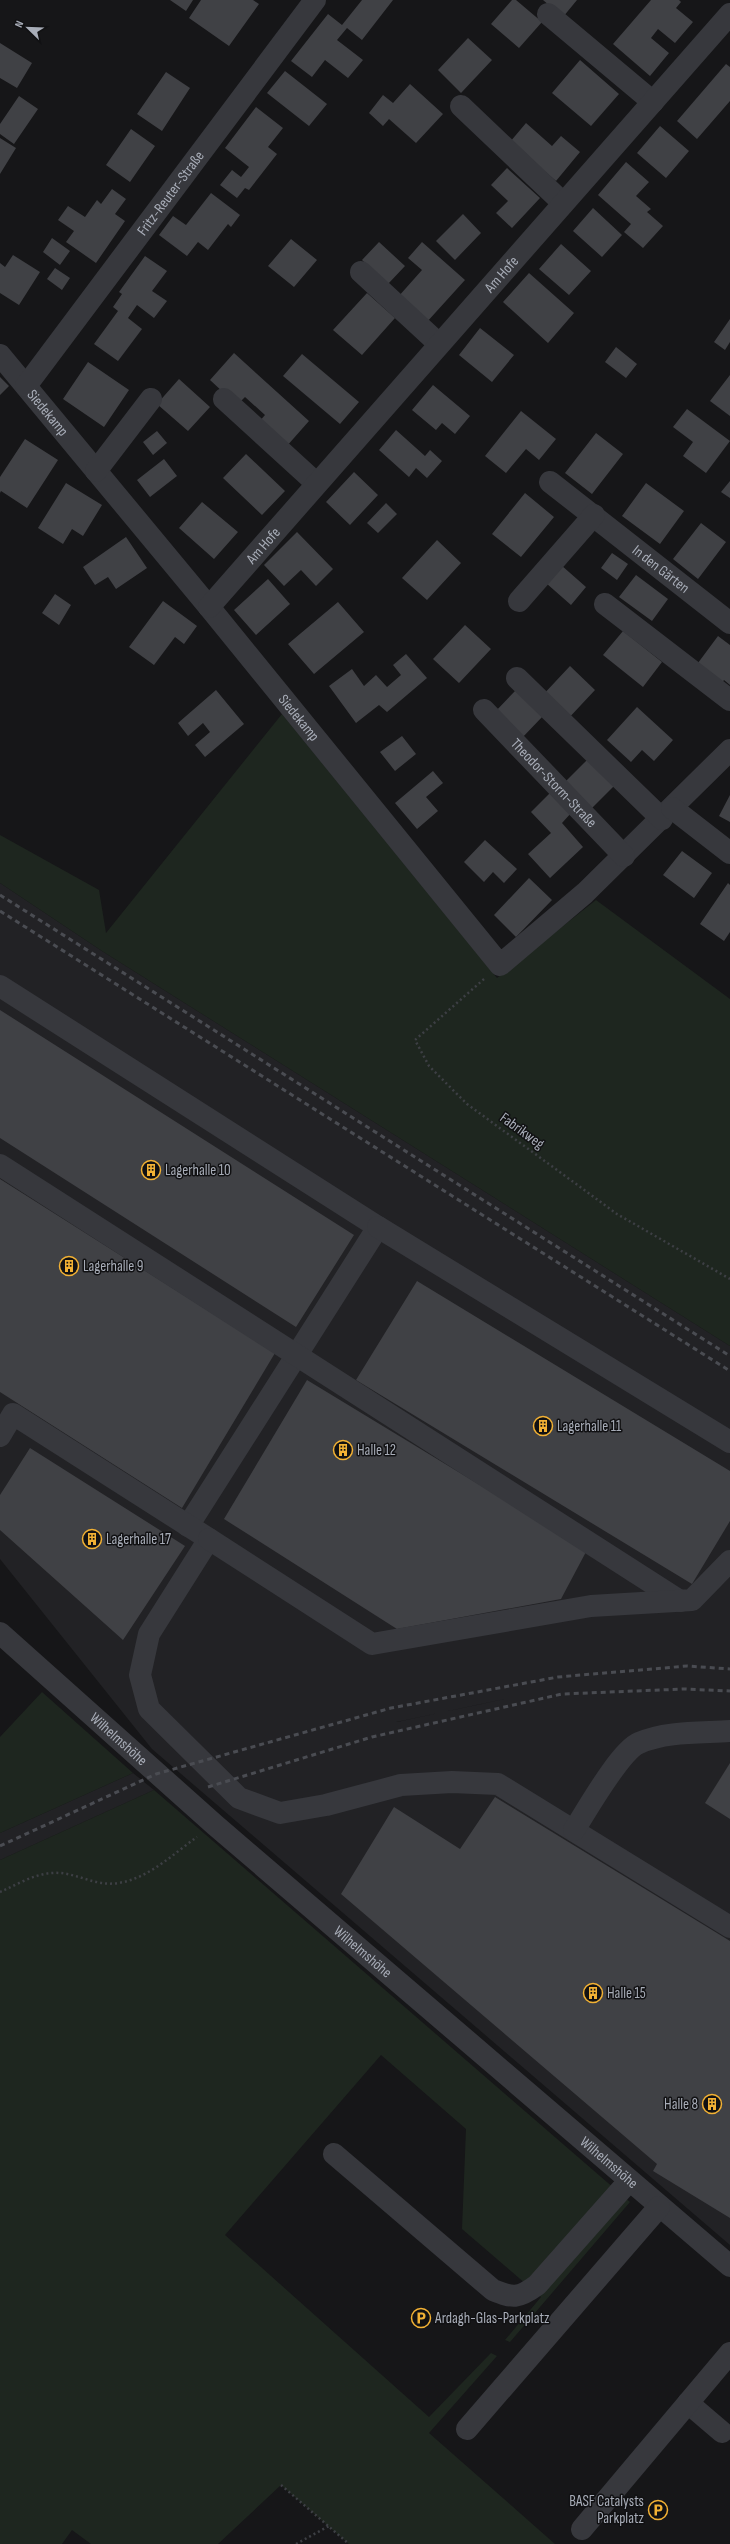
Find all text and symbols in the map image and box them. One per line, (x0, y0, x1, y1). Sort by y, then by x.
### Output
north arrow (8, 8, 48, 48)
text: N (12, 19, 26, 30)
street label: Fritz-Reuter-Straße (133, 147, 208, 239)
street label: Am Hofe (480, 252, 523, 297)
street label: Siedekamp (23, 386, 73, 440)
street label: Am Hofe (241, 523, 284, 568)
street label: In den Gärten (629, 541, 693, 597)
street label: Siedekamp (274, 690, 324, 745)
street label: Theodor-Storm-Straße (507, 734, 601, 832)
street label: Fabrikweg (496, 1108, 548, 1154)
building icon: Lagerhalle 10 (140, 1159, 162, 1181)
place label: Lagerhalle 10 (165, 1161, 231, 1180)
building icon: Lagerhalle 9 (58, 1255, 80, 1277)
place label: Lagerhalle 9 (83, 1257, 143, 1276)
building icon: Lagerhalle 11 (532, 1415, 554, 1437)
place label: Lagerhalle 11 (557, 1417, 622, 1436)
building icon: Halle 12 (332, 1439, 354, 1461)
place label: Halle 12 (357, 1441, 396, 1460)
building icon: Lagerhalle 17 (81, 1528, 103, 1550)
place label: Lagerhalle 17 (106, 1530, 171, 1549)
street label: Wilhelmshöhe (86, 1708, 151, 1770)
street label: Wilhelmshöhe (330, 1921, 396, 1982)
building icon: Halle 15 (582, 1982, 604, 2004)
place label: Halle 15 (607, 1984, 646, 2003)
building icon: Halle 8 (701, 2093, 723, 2115)
place label: Halle 8 (664, 2095, 698, 2114)
street label: Wilhelmshöhe (576, 2132, 642, 2193)
parking icon: Ardagh-Glas-Parkplatz (410, 2307, 432, 2329)
place label: Ardagh-Glas-Parkplatz (434, 2309, 550, 2328)
place label: BASF Catalysts Parkplatz (569, 2492, 645, 2528)
parking icon: BASF Catalysts Parkplatz (647, 2499, 669, 2521)

